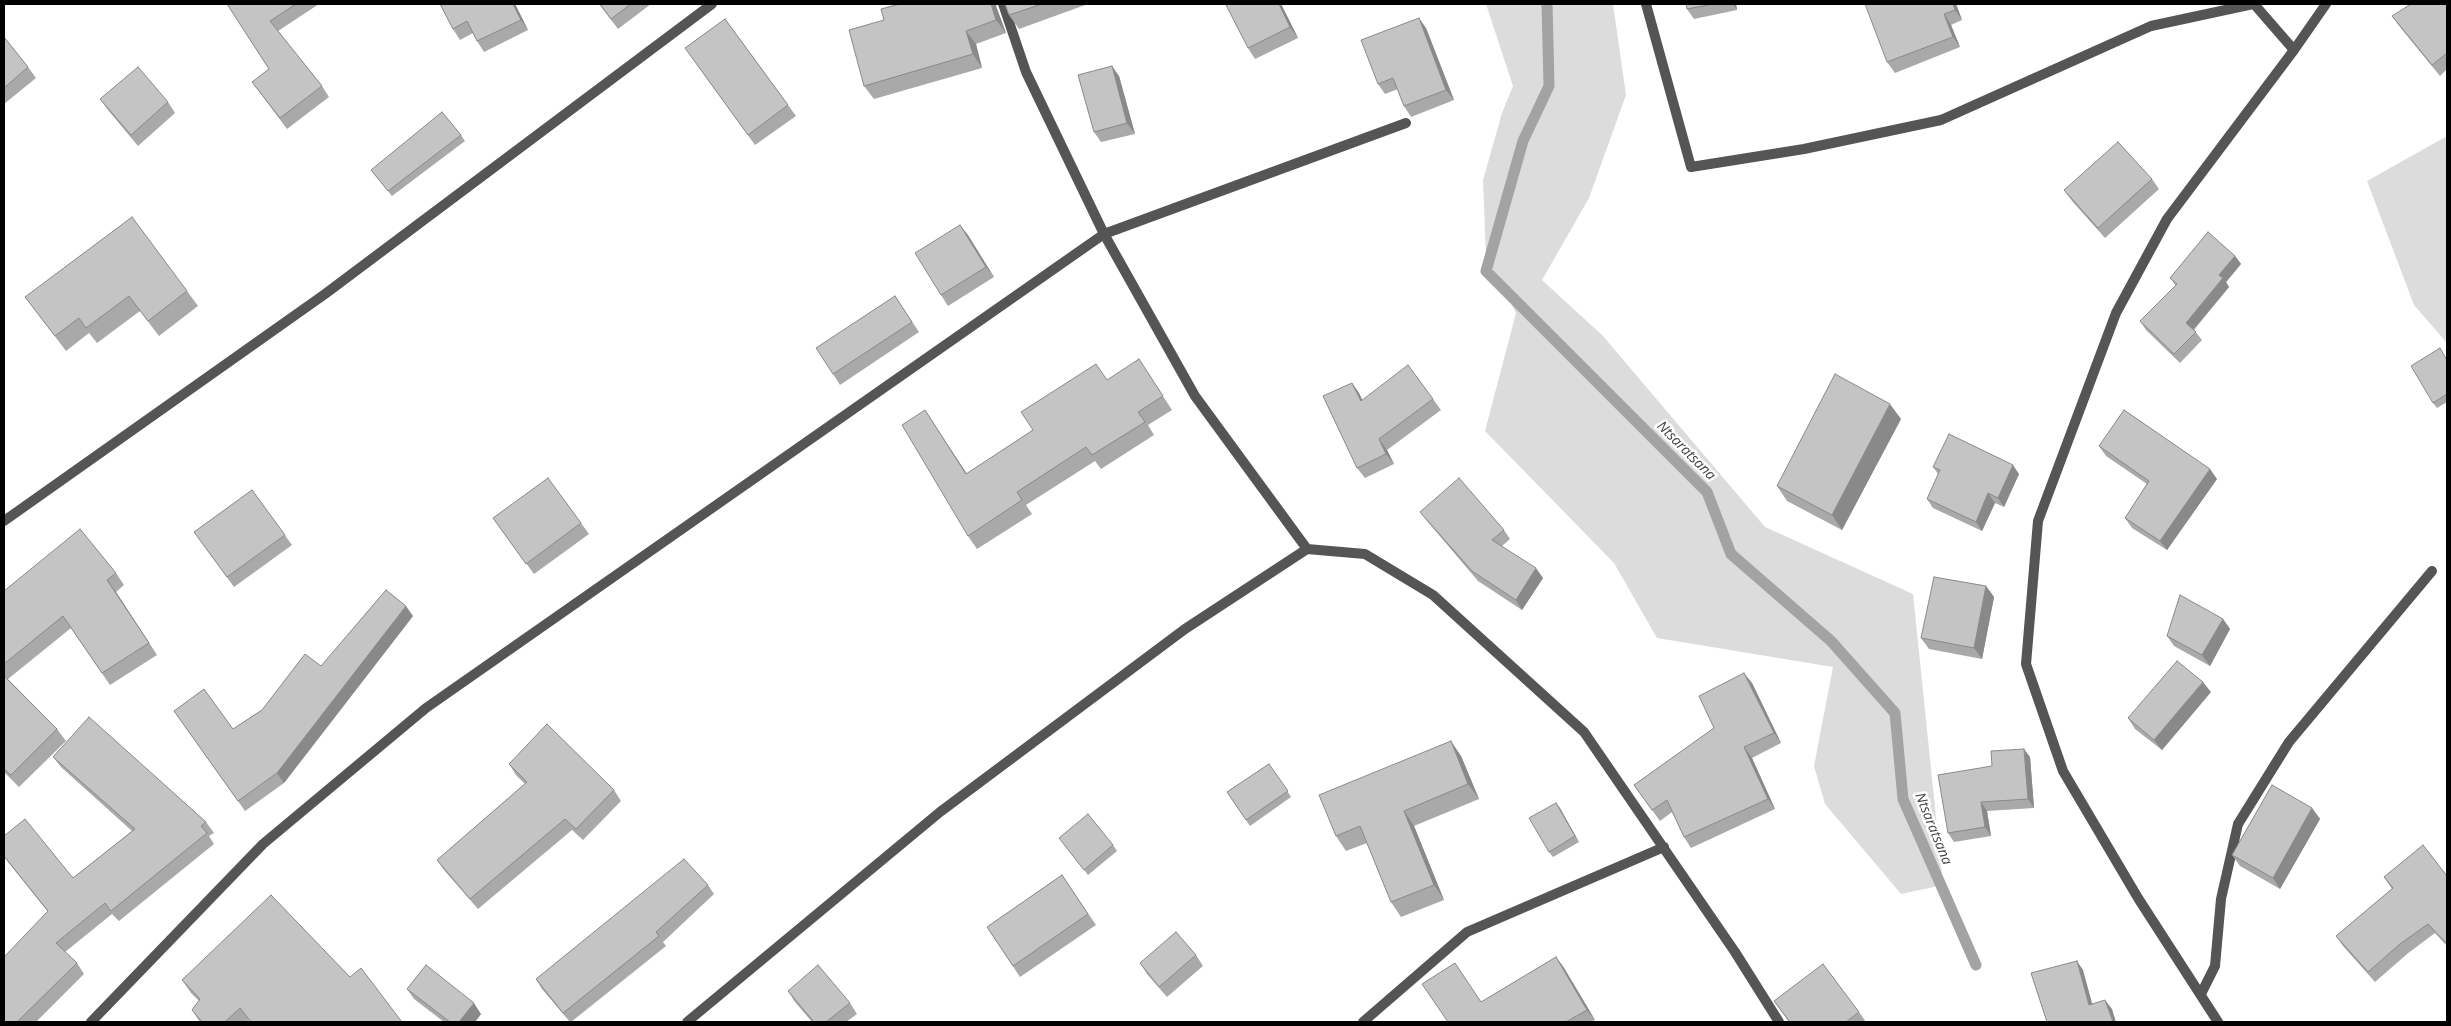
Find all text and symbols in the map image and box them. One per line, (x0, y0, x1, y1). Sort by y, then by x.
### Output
water label: Ntsaratsana (1653, 418, 1719, 484)
water label: Ntsaratsana (1911, 790, 1955, 868)

